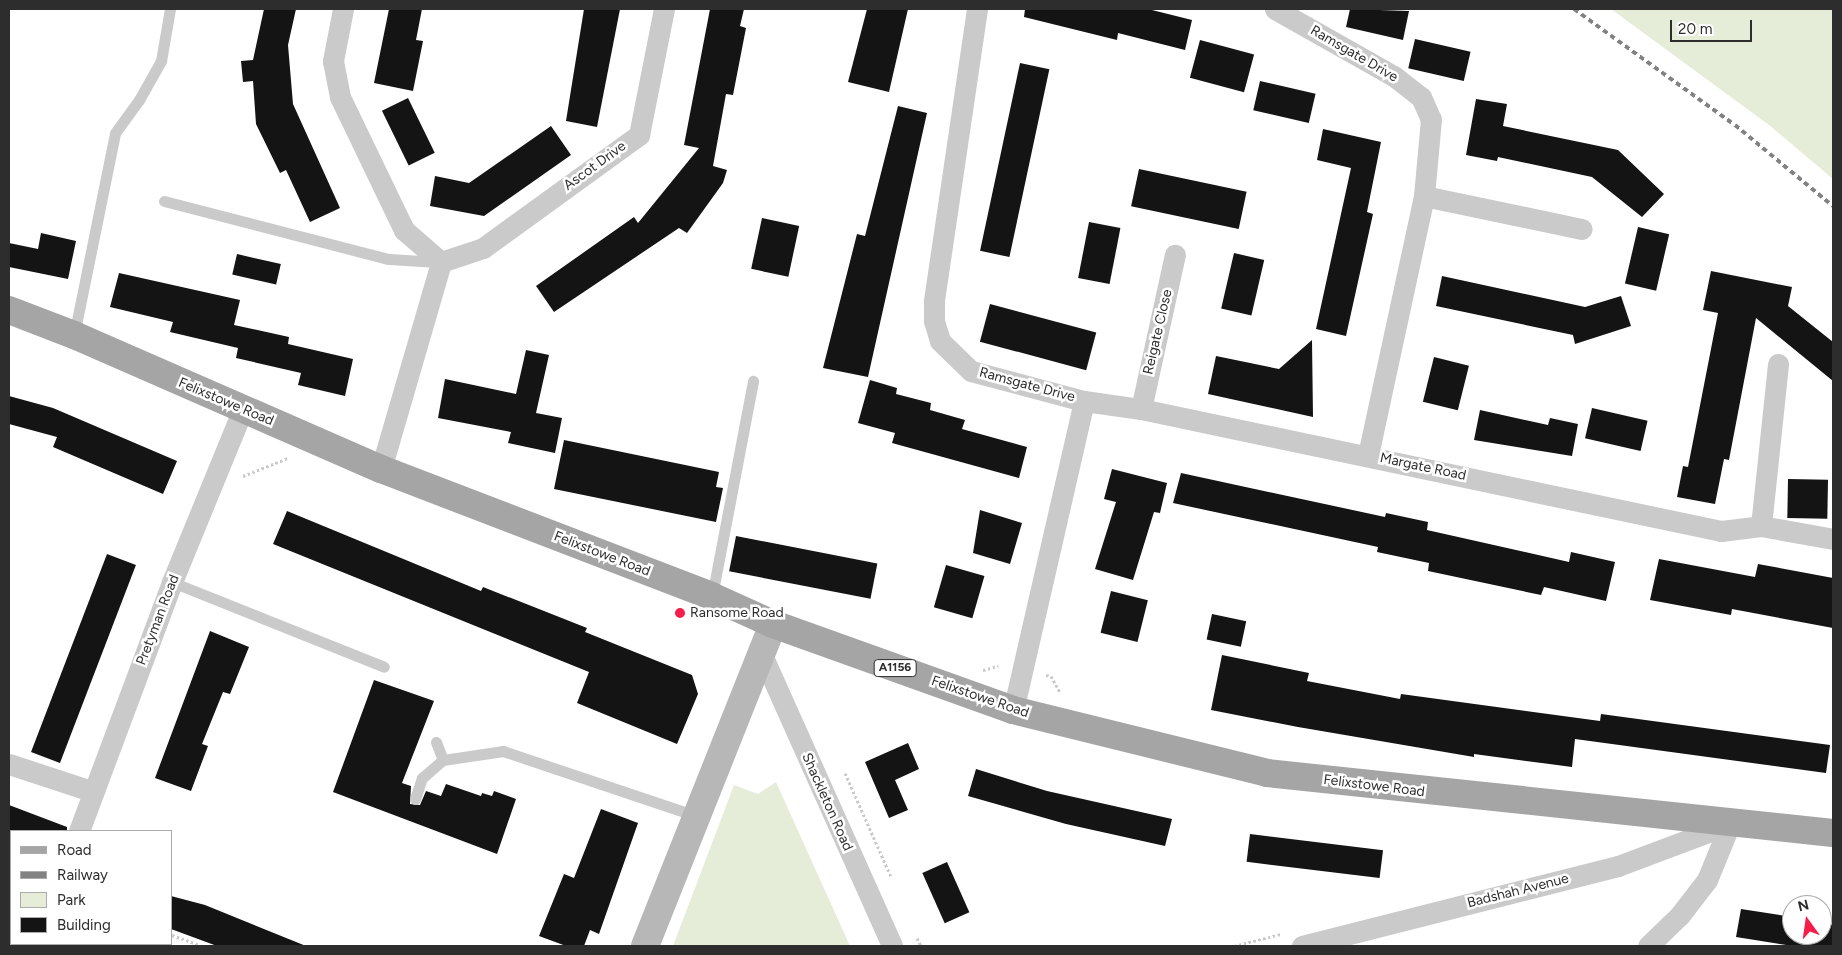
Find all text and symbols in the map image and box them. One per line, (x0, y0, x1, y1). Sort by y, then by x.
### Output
scale bar (1672, 10, 1754, 42)
text: 20 m (1678, 20, 1712, 38)
street label: Ramsgate Drive (1307, 22, 1401, 86)
street label: Ascot Drive (561, 138, 629, 194)
street label: Reigate Close (1140, 288, 1176, 376)
street label: Ramsgate Drive (977, 364, 1077, 406)
street label: Felixstowe Road (176, 374, 276, 430)
street label: Margate Road (1378, 450, 1468, 484)
street label: Felixstowe Road (551, 528, 653, 580)
street label: Pretyman Road (133, 572, 183, 668)
place label: Ransome Road (690, 605, 784, 621)
marker: Ransome Road (674, 607, 686, 619)
road number: A1156 (872, 658, 918, 678)
street label: Felixstowe Road (929, 672, 1031, 722)
street label: Shackleton Road (798, 750, 856, 854)
street label: Felixstowe Road (1322, 771, 1426, 801)
legend (10, 830, 172, 945)
text: Road (57, 841, 92, 859)
text: Railway (57, 866, 108, 884)
street label: Badshah Avenue (1466, 870, 1570, 912)
text: Park (57, 891, 86, 909)
north arrow (1782, 895, 1832, 945)
text: N (1796, 896, 1811, 915)
text: Building (57, 916, 111, 934)

